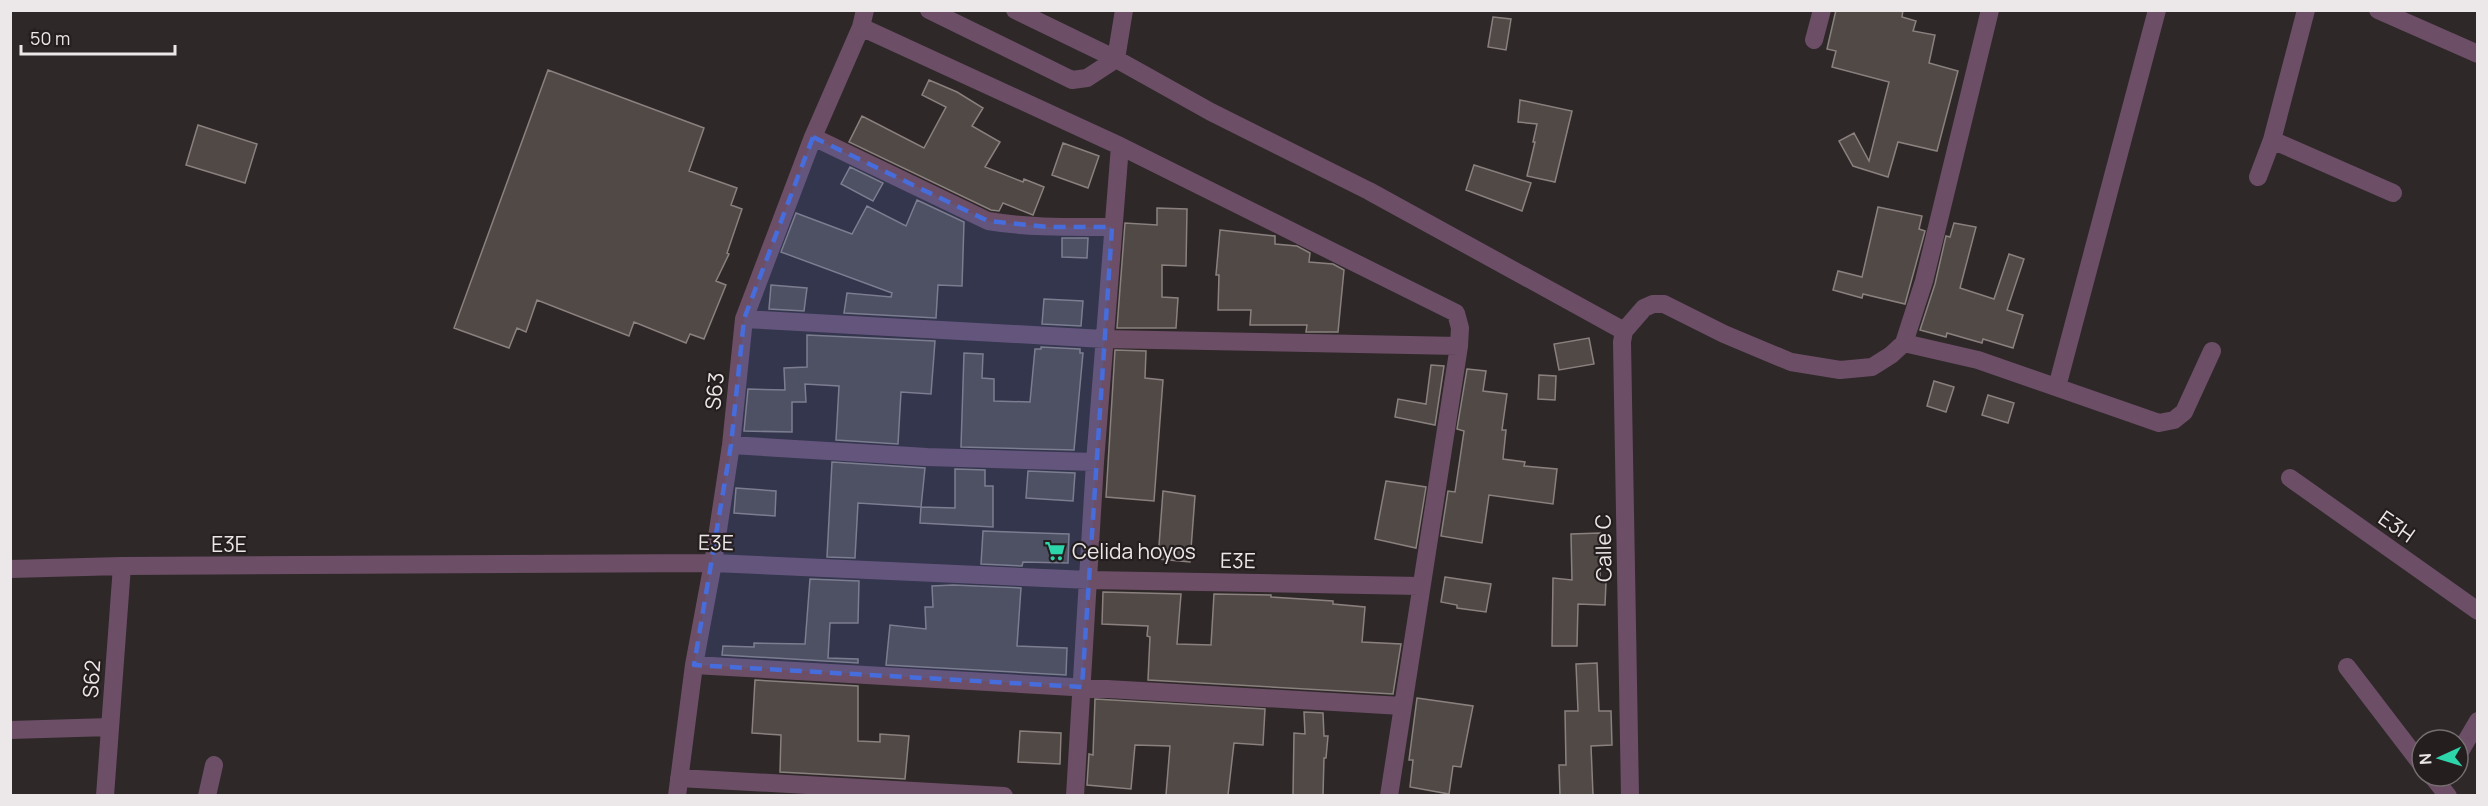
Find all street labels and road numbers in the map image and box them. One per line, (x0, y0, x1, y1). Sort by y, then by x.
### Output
street label: S63 (698, 371, 730, 411)
street label: E3H (2373, 504, 2421, 548)
street label: Calle C (1588, 514, 1618, 582)
street label: E3E (698, 528, 734, 556)
street label: E3E (211, 530, 247, 558)
street label: E3E (1220, 546, 1256, 574)
street label: S62 (76, 659, 106, 699)

